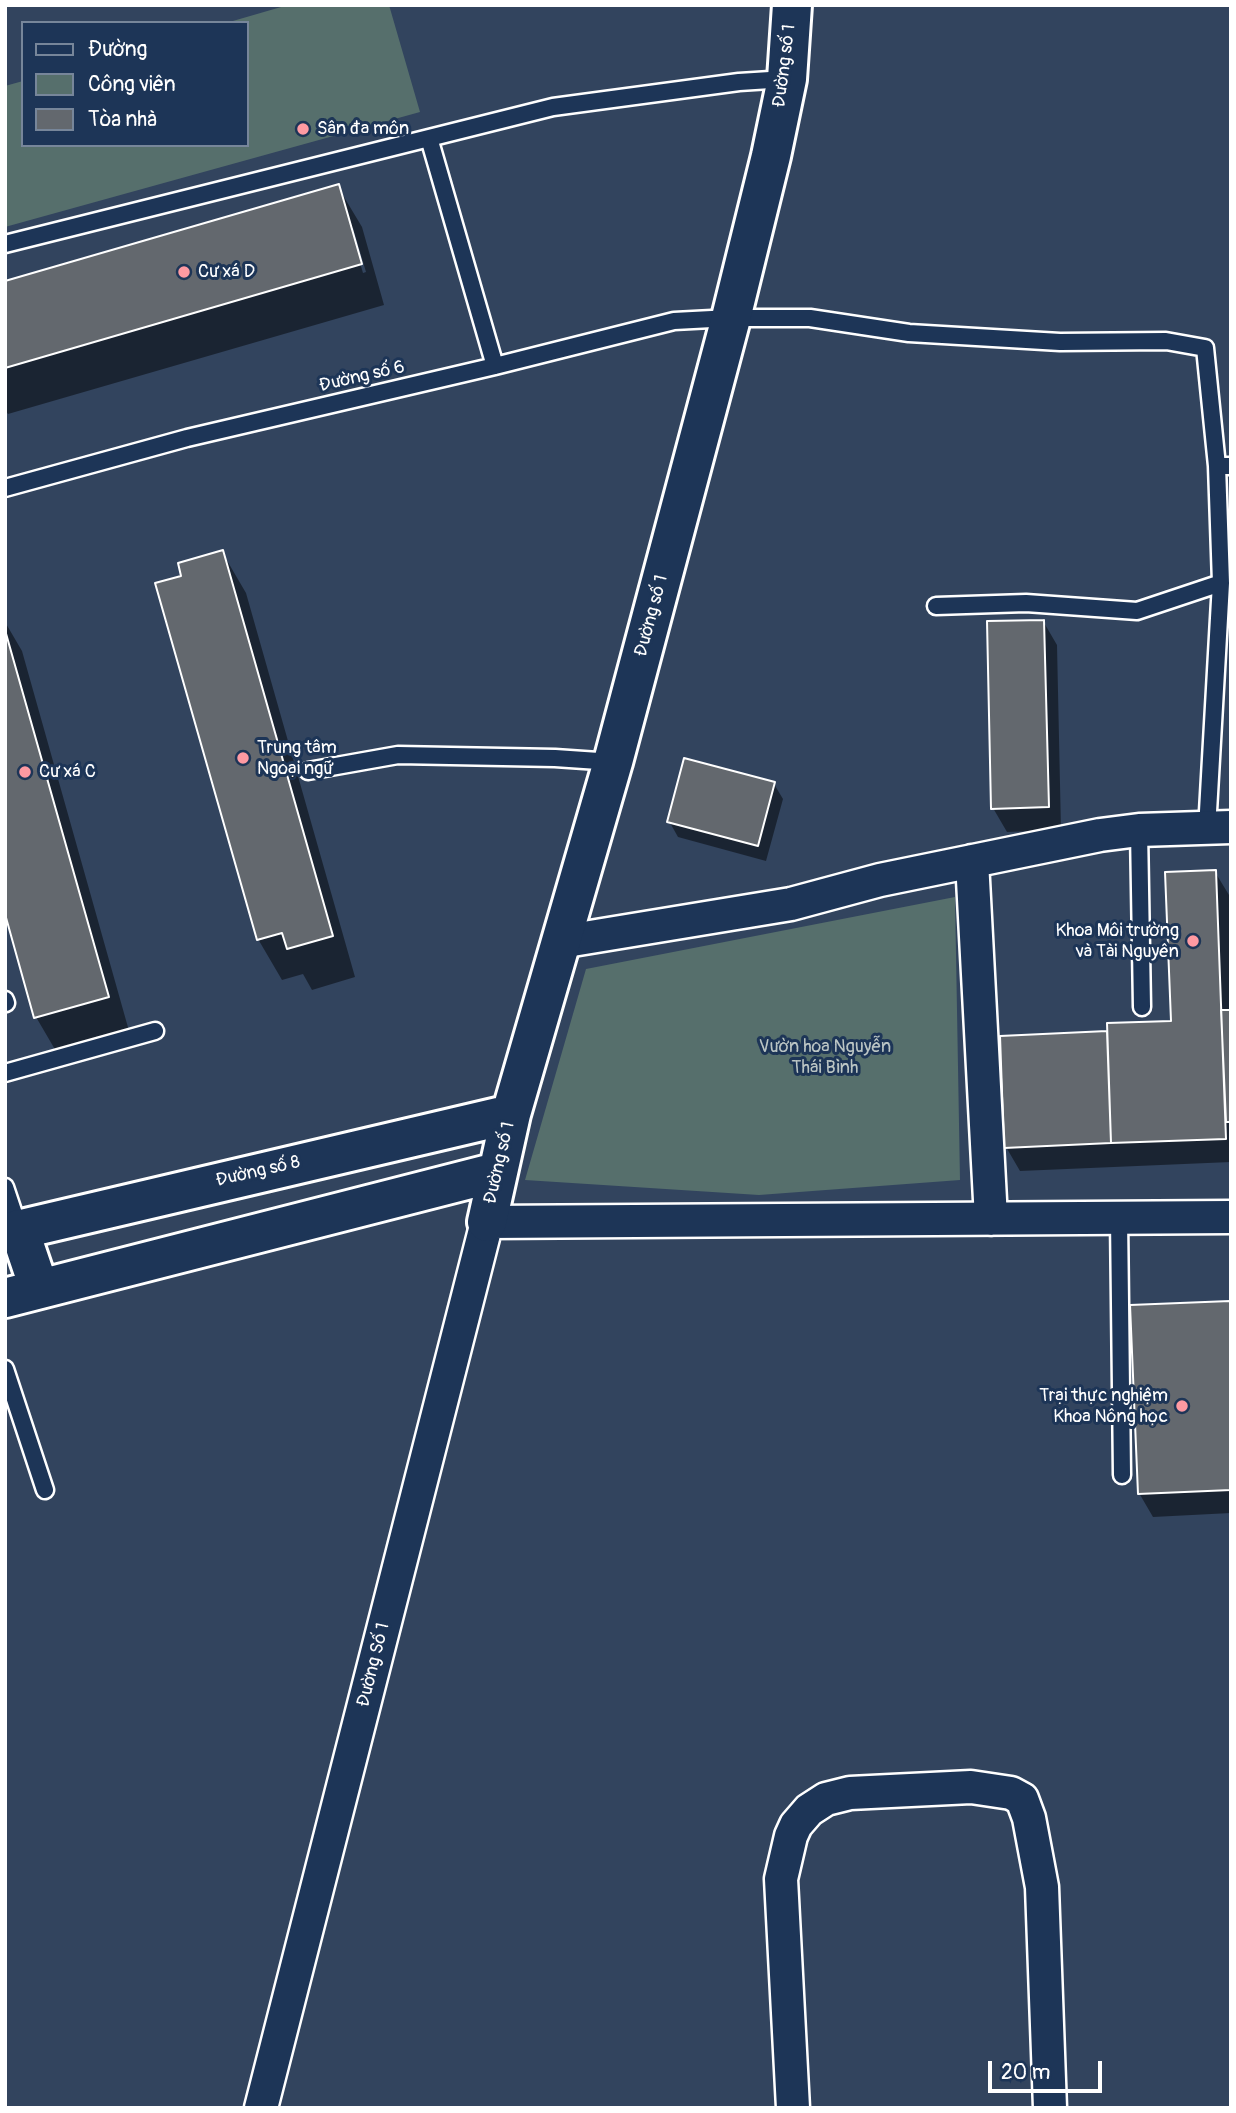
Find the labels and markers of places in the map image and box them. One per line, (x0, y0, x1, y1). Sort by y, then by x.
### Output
place label: Sân đa môn (317, 118, 409, 140)
marker: Sân đa môn (295, 121, 311, 137)
place label: Cư xá D (198, 261, 255, 283)
marker: Cư xá D (176, 264, 192, 280)
place label: Trung tâm Ngoại ngữ (257, 737, 337, 780)
marker: Trung tâm Ngoại ngữ (235, 750, 251, 766)
place label: Cư xá C (39, 761, 96, 783)
marker: Cư xá C (17, 764, 33, 780)
place label: Khoa Môi trường và Tài Nguyên (1055, 920, 1179, 962)
marker: Khoa Môi trường và Tài Nguyên (1185, 933, 1201, 949)
place label: Trại thực nghiệm Khoa Nông học (1039, 1385, 1168, 1428)
marker: Trại thực nghiệm Khoa Nông học (1174, 1398, 1190, 1414)

